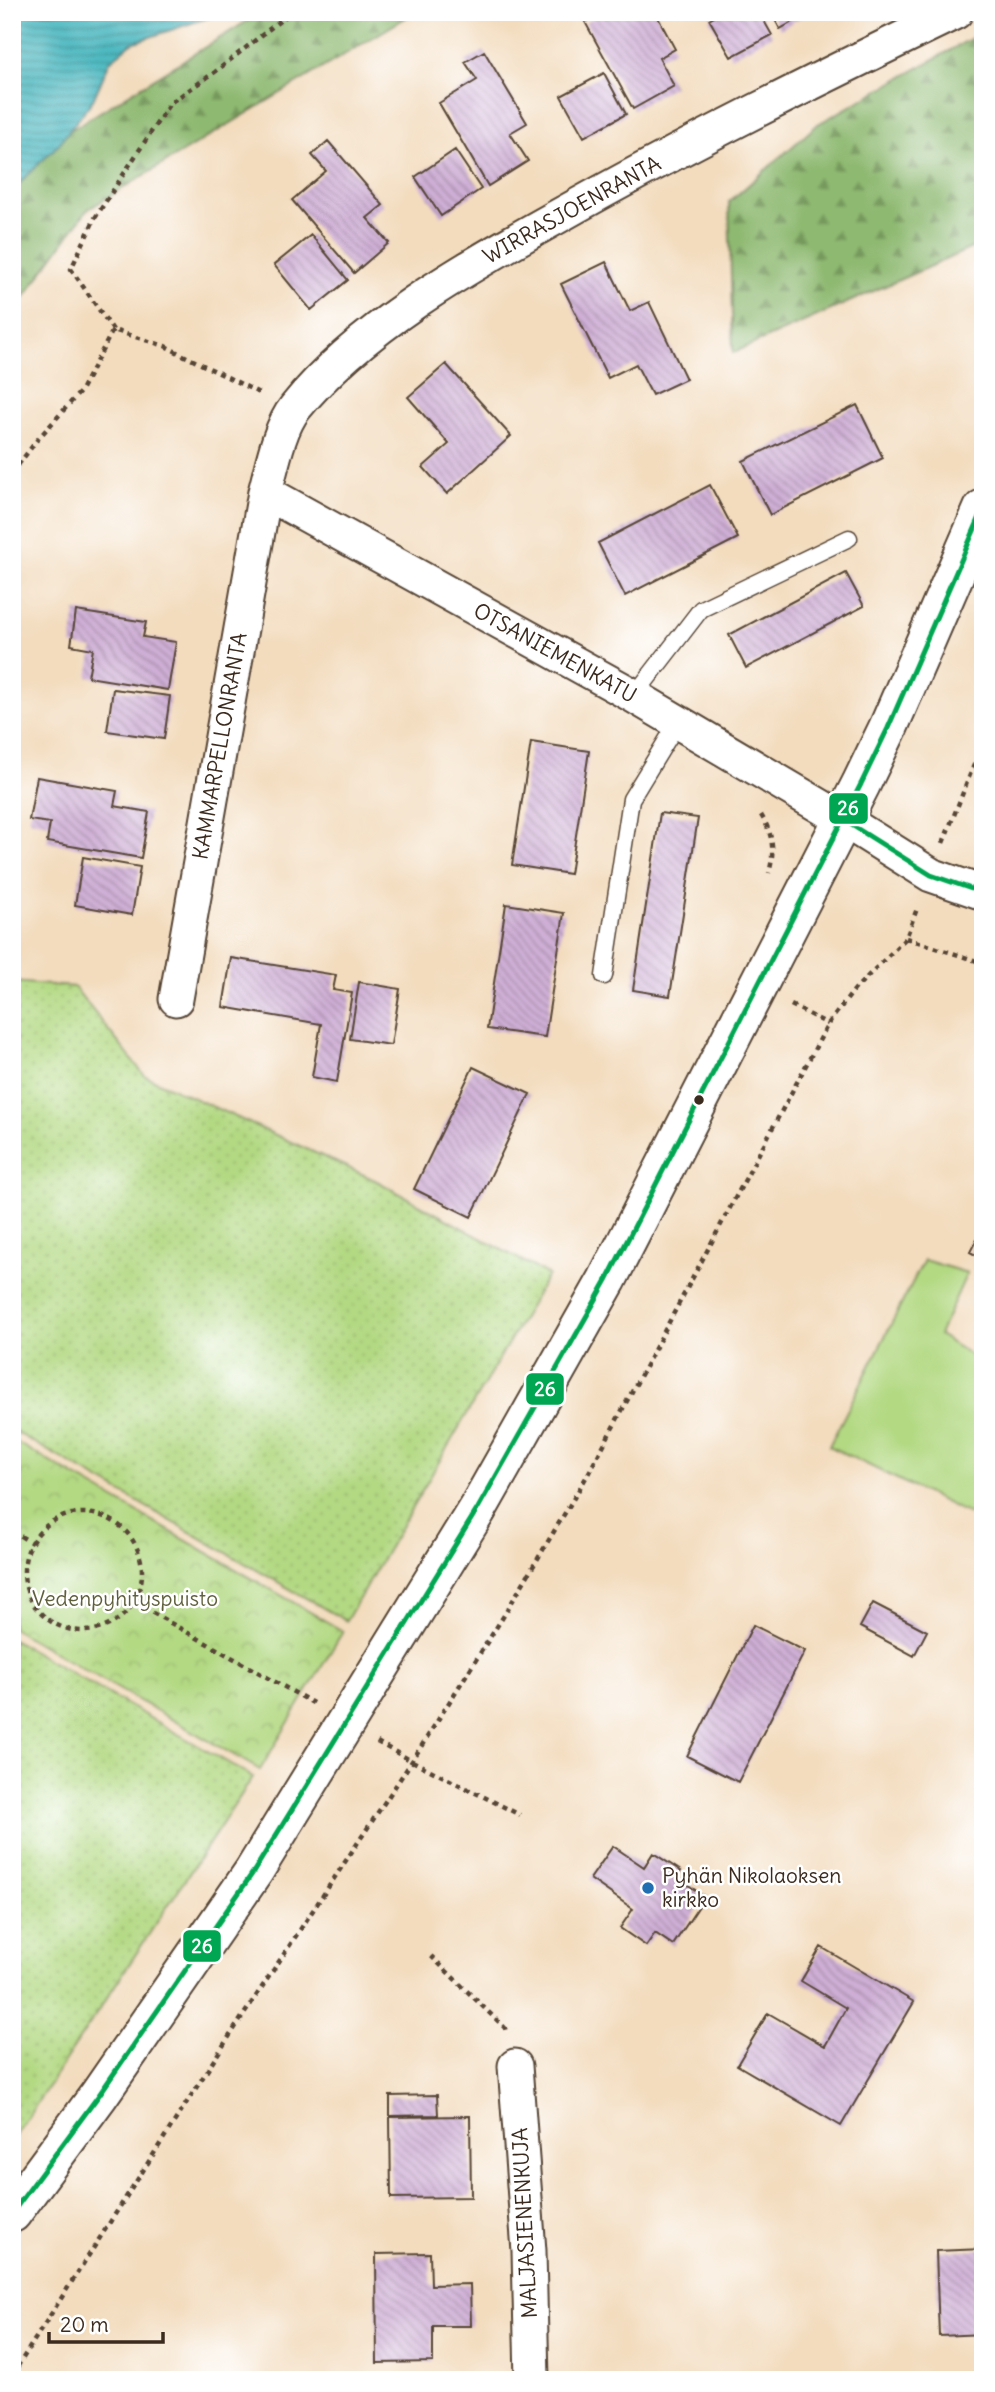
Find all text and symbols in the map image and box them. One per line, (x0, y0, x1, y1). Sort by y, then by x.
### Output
street label: WIRRASJOENRANTA (478, 149, 665, 270)
street label: OTSANIEMENKATU (469, 597, 642, 709)
street label: KAMMARPELLONRANTA (186, 630, 253, 862)
line badge: 26 (828, 792, 869, 825)
text: 26 (837, 796, 859, 820)
unlabelled marker (692, 1093, 706, 1107)
line badge: 26 (525, 1372, 565, 1406)
text: 26 (534, 1377, 556, 1401)
park label: Vedenpyhityspuisto (32, 1585, 218, 1612)
place label: Pyhän Nikolaoksen kirkko (662, 1862, 841, 1913)
marker: Pyhän Nikolaoksen kirkko (640, 1880, 656, 1896)
line badge: 26 (182, 1929, 222, 1963)
text: 26 (191, 1934, 213, 1958)
street label: MALJASIENENKUJA (506, 2127, 543, 2319)
scale bar (49, 2301, 163, 2345)
text: 20 m (60, 2311, 109, 2338)

